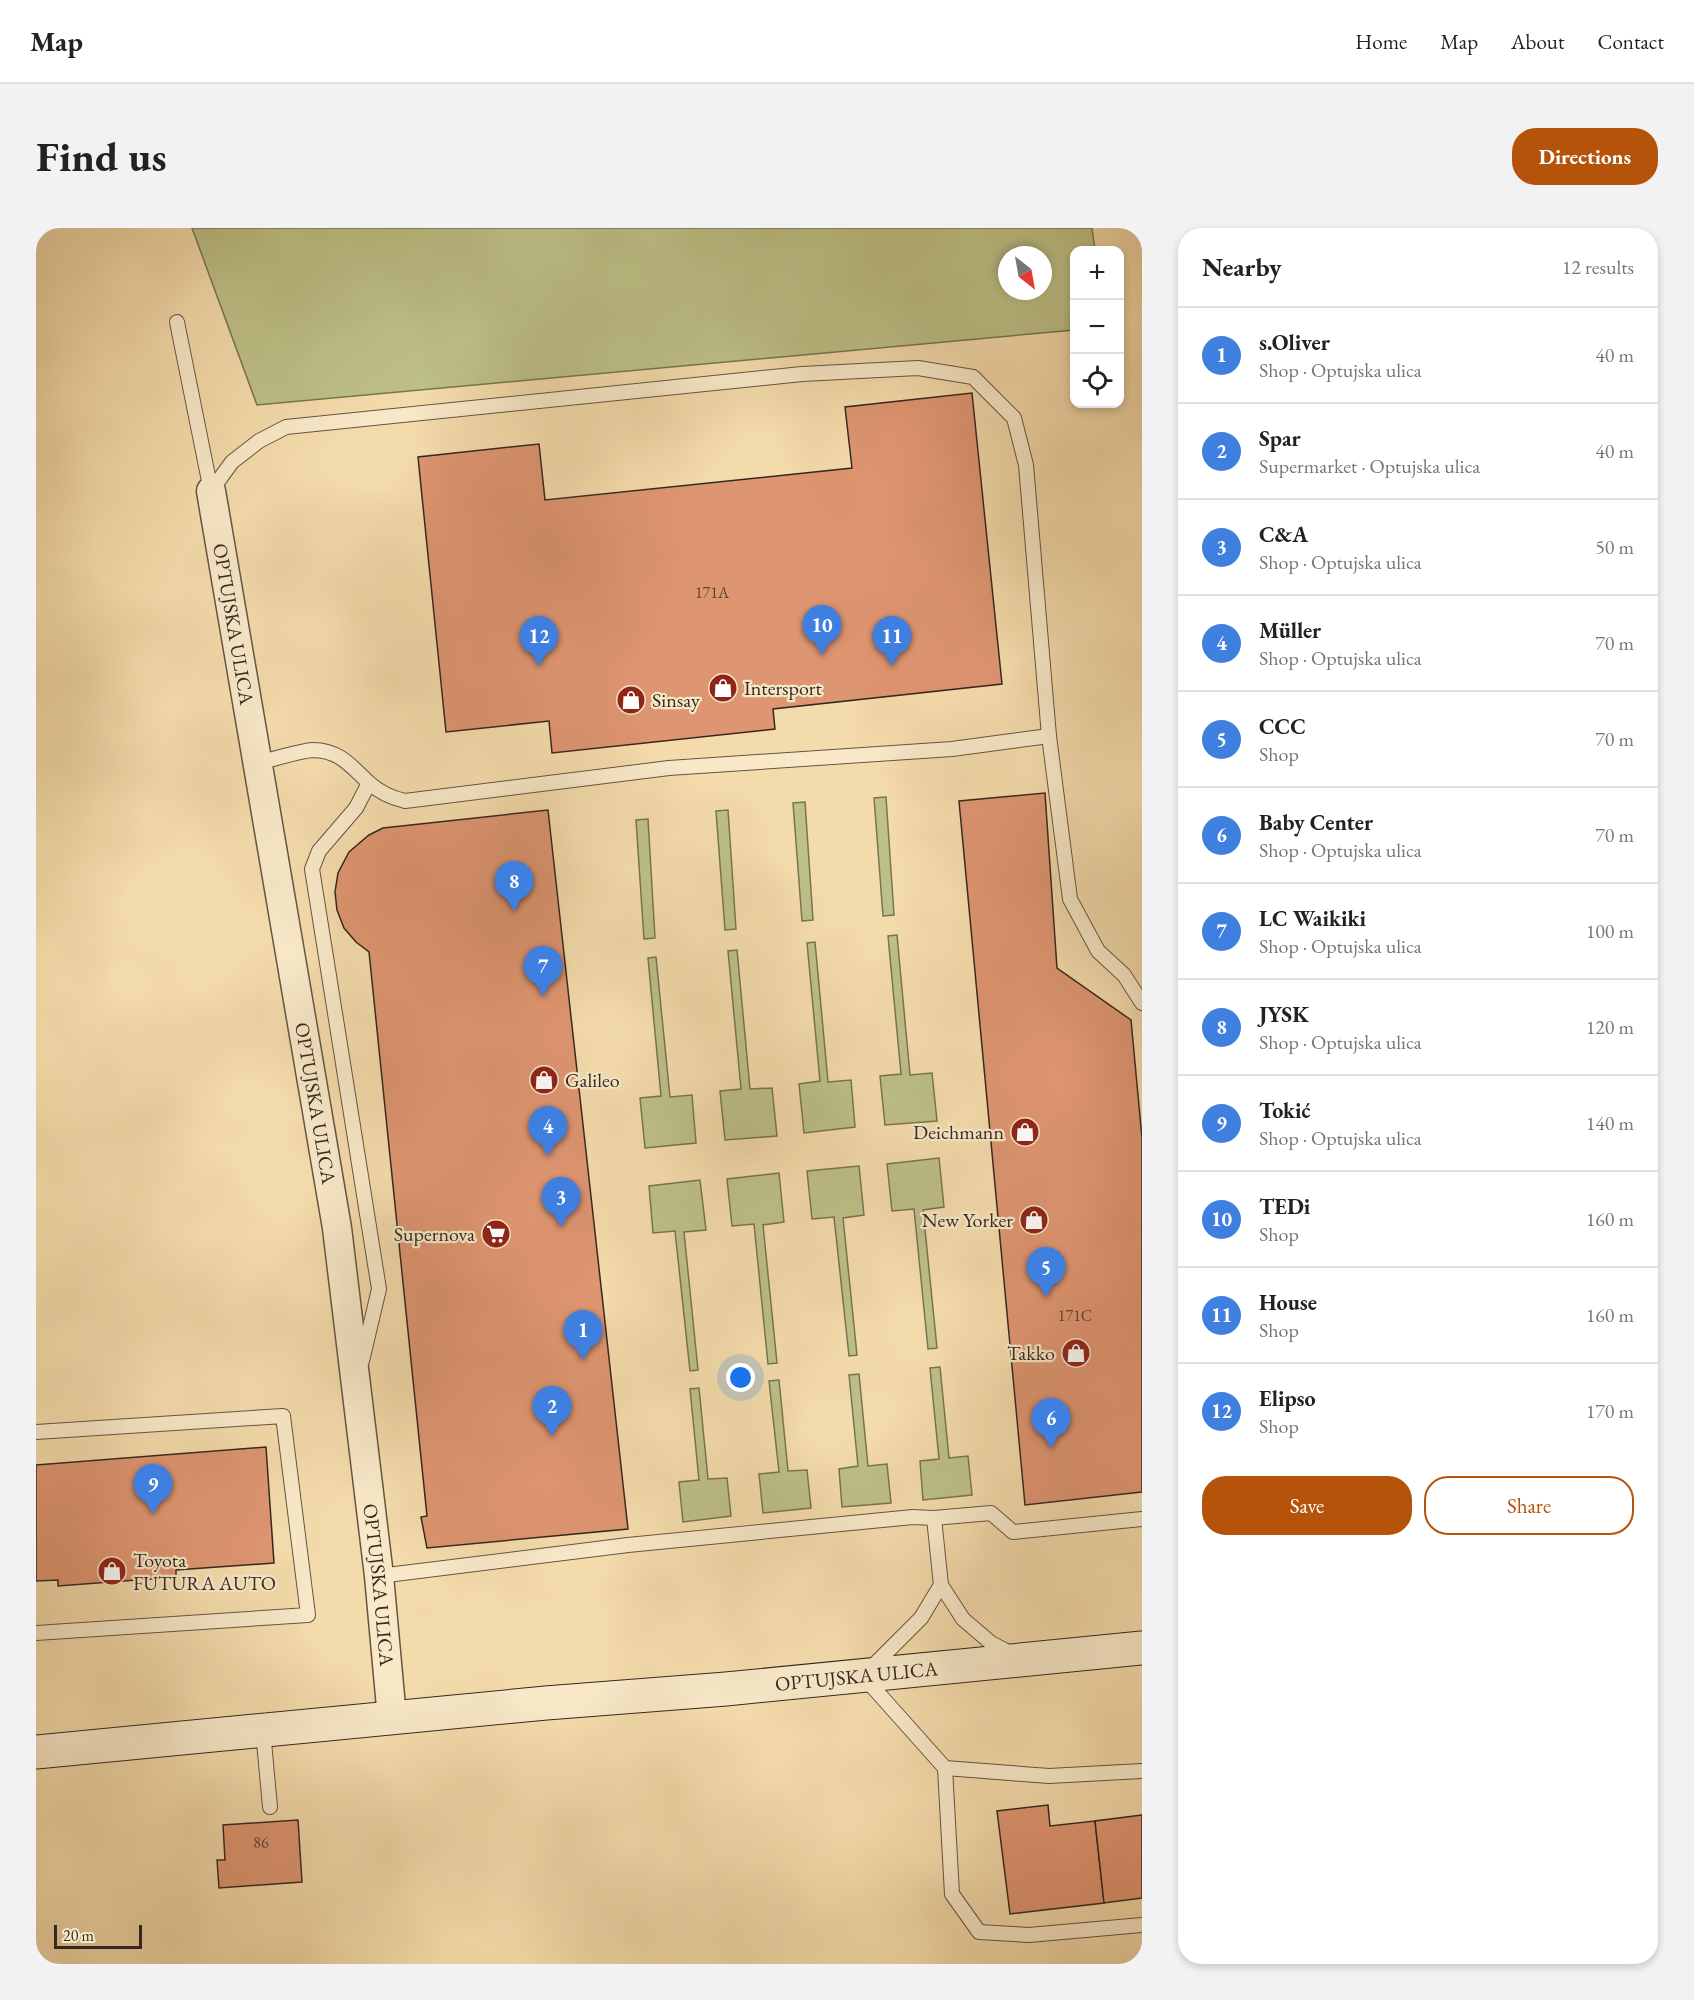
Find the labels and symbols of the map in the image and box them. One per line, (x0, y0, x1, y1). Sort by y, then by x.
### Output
north arrow (998, 246, 1052, 300)
street label: OPTUJSKA ULICA (207, 541, 260, 707)
house number: 171A (695, 582, 730, 603)
pin: 10 (802, 606, 842, 655)
pin: 12 (520, 616, 558, 666)
pin: 11 (872, 616, 912, 666)
shop icon: Intersport (707, 672, 739, 704)
place label: Intersport (744, 675, 823, 701)
shop icon: Sinsay (615, 684, 647, 716)
place label: Sinsay (652, 687, 700, 713)
pin: 8 (494, 862, 534, 911)
pin: 7 (524, 946, 562, 996)
street label: OPTUJSKA ULICA (289, 1020, 342, 1186)
shop icon: Galileo (528, 1064, 560, 1096)
place label: Galileo (565, 1067, 620, 1093)
pin: 4 (528, 1106, 568, 1156)
shop icon: Deichmann (1009, 1116, 1041, 1148)
place label: Deichmann (913, 1119, 1004, 1145)
pin: 3 (542, 1178, 580, 1227)
shop icon: New Yorker (1018, 1204, 1050, 1236)
place label: New Yorker (922, 1207, 1013, 1233)
supermarket icon: Supernova (480, 1218, 512, 1250)
place label: Supernova (394, 1221, 475, 1247)
pin: 5 (1026, 1248, 1066, 1297)
house number: 171C (1058, 1305, 1092, 1326)
pin: 1 (564, 1310, 602, 1360)
shop icon: Takko (1060, 1337, 1092, 1369)
place label: Takko (1007, 1340, 1055, 1366)
your location (726, 1363, 755, 1392)
pin: 2 (532, 1386, 572, 1436)
pin: 6 (1032, 1398, 1070, 1448)
pin: 9 (134, 1464, 172, 1514)
street label: OPTUJSKA ULICA (357, 1502, 400, 1667)
place label: Toyota FUTURA AUTO (133, 1547, 276, 1596)
shop icon: Toyota FUTURA AUTO (96, 1555, 128, 1587)
street label: OPTUJSKA ULICA (774, 1655, 939, 1697)
house number: 86 (253, 1832, 269, 1853)
scale bar (54, 1922, 142, 1950)

